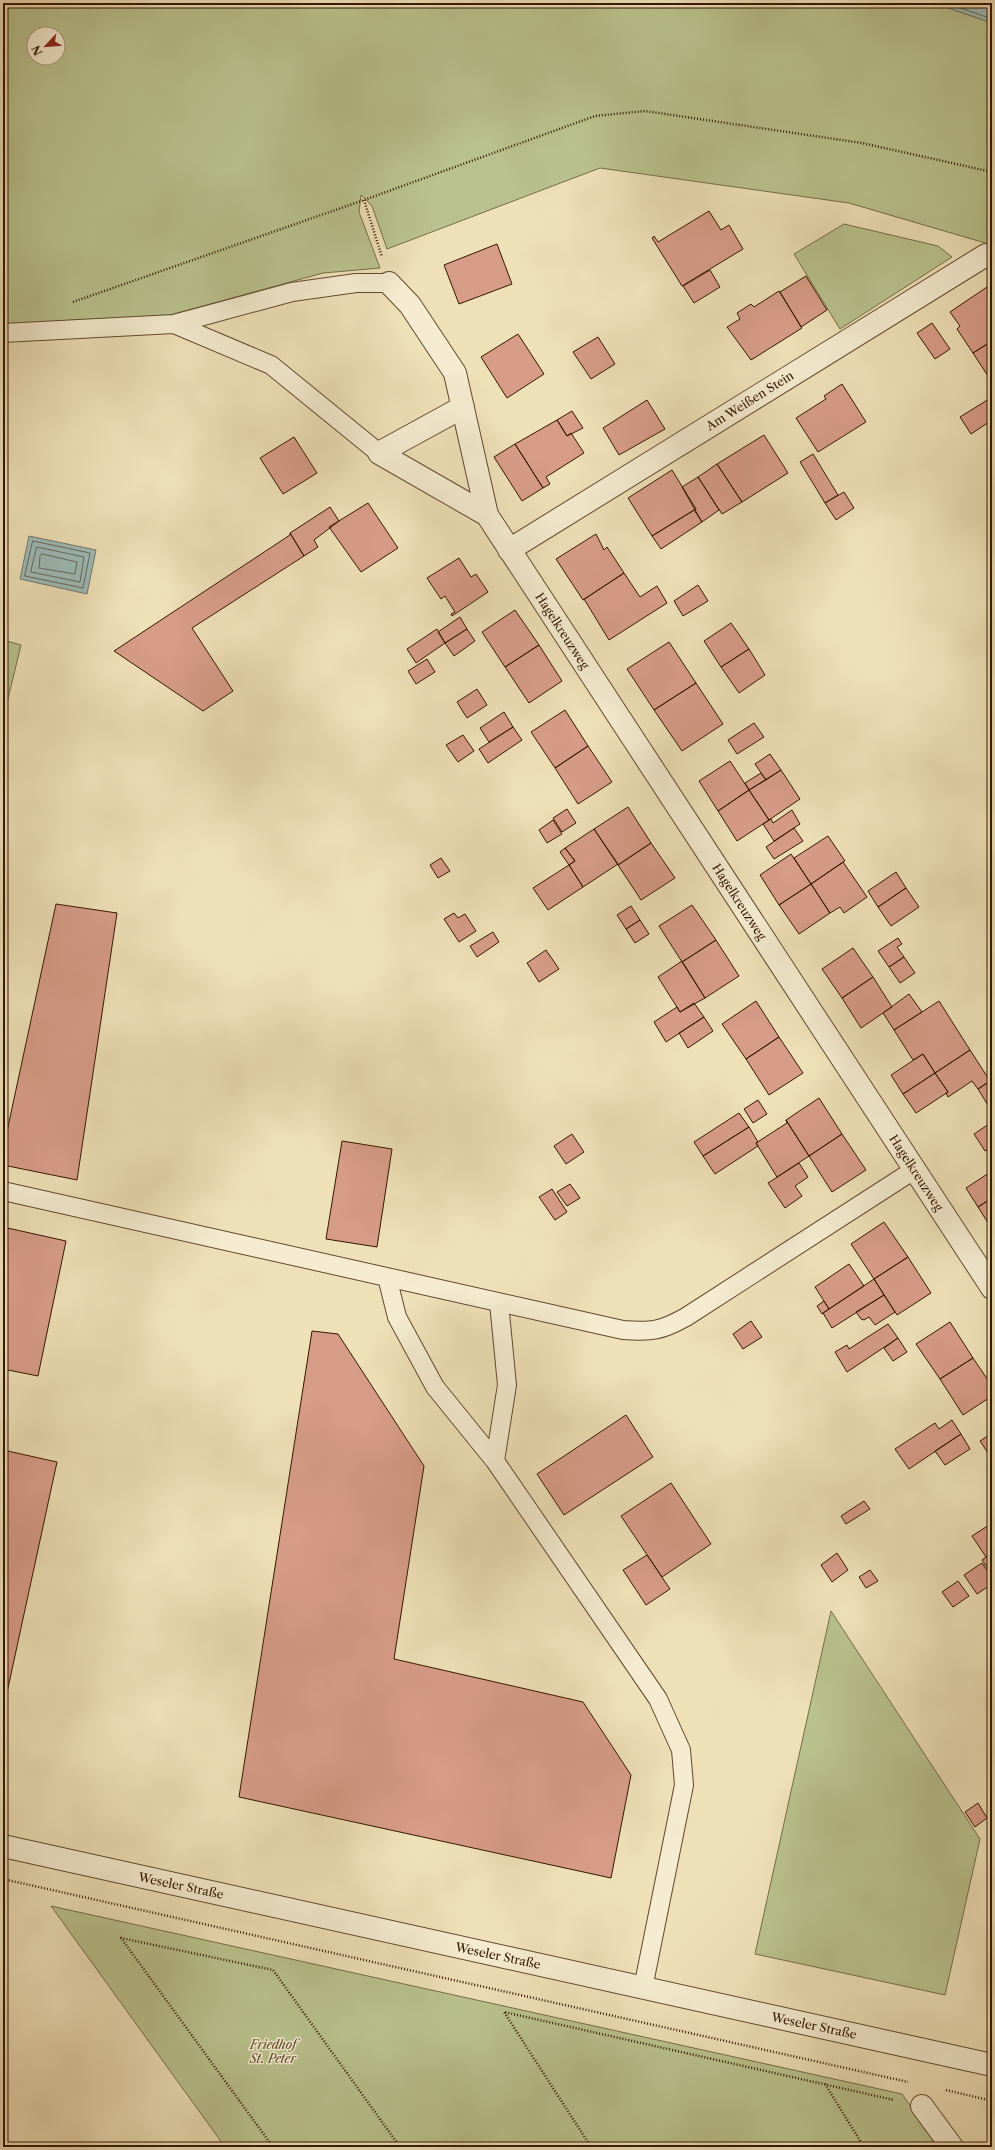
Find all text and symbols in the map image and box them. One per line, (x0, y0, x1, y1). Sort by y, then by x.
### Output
north arrow (26, 26, 66, 66)
text: N (28, 43, 45, 58)
street label: Am Weißen Stein (702, 367, 797, 434)
street label: Hagelkreuzweg (532, 590, 593, 672)
street label: Hagelkreuzweg (709, 861, 770, 943)
street label: Hagelkreuzweg (886, 1132, 947, 1214)
street label: Weseler Straße (136, 1869, 225, 1902)
street label: Weseler Straße (453, 1939, 542, 1972)
street label: Weseler Straße (769, 2009, 858, 2042)
park label: Friedhof St. Peter (249, 2037, 300, 2066)

